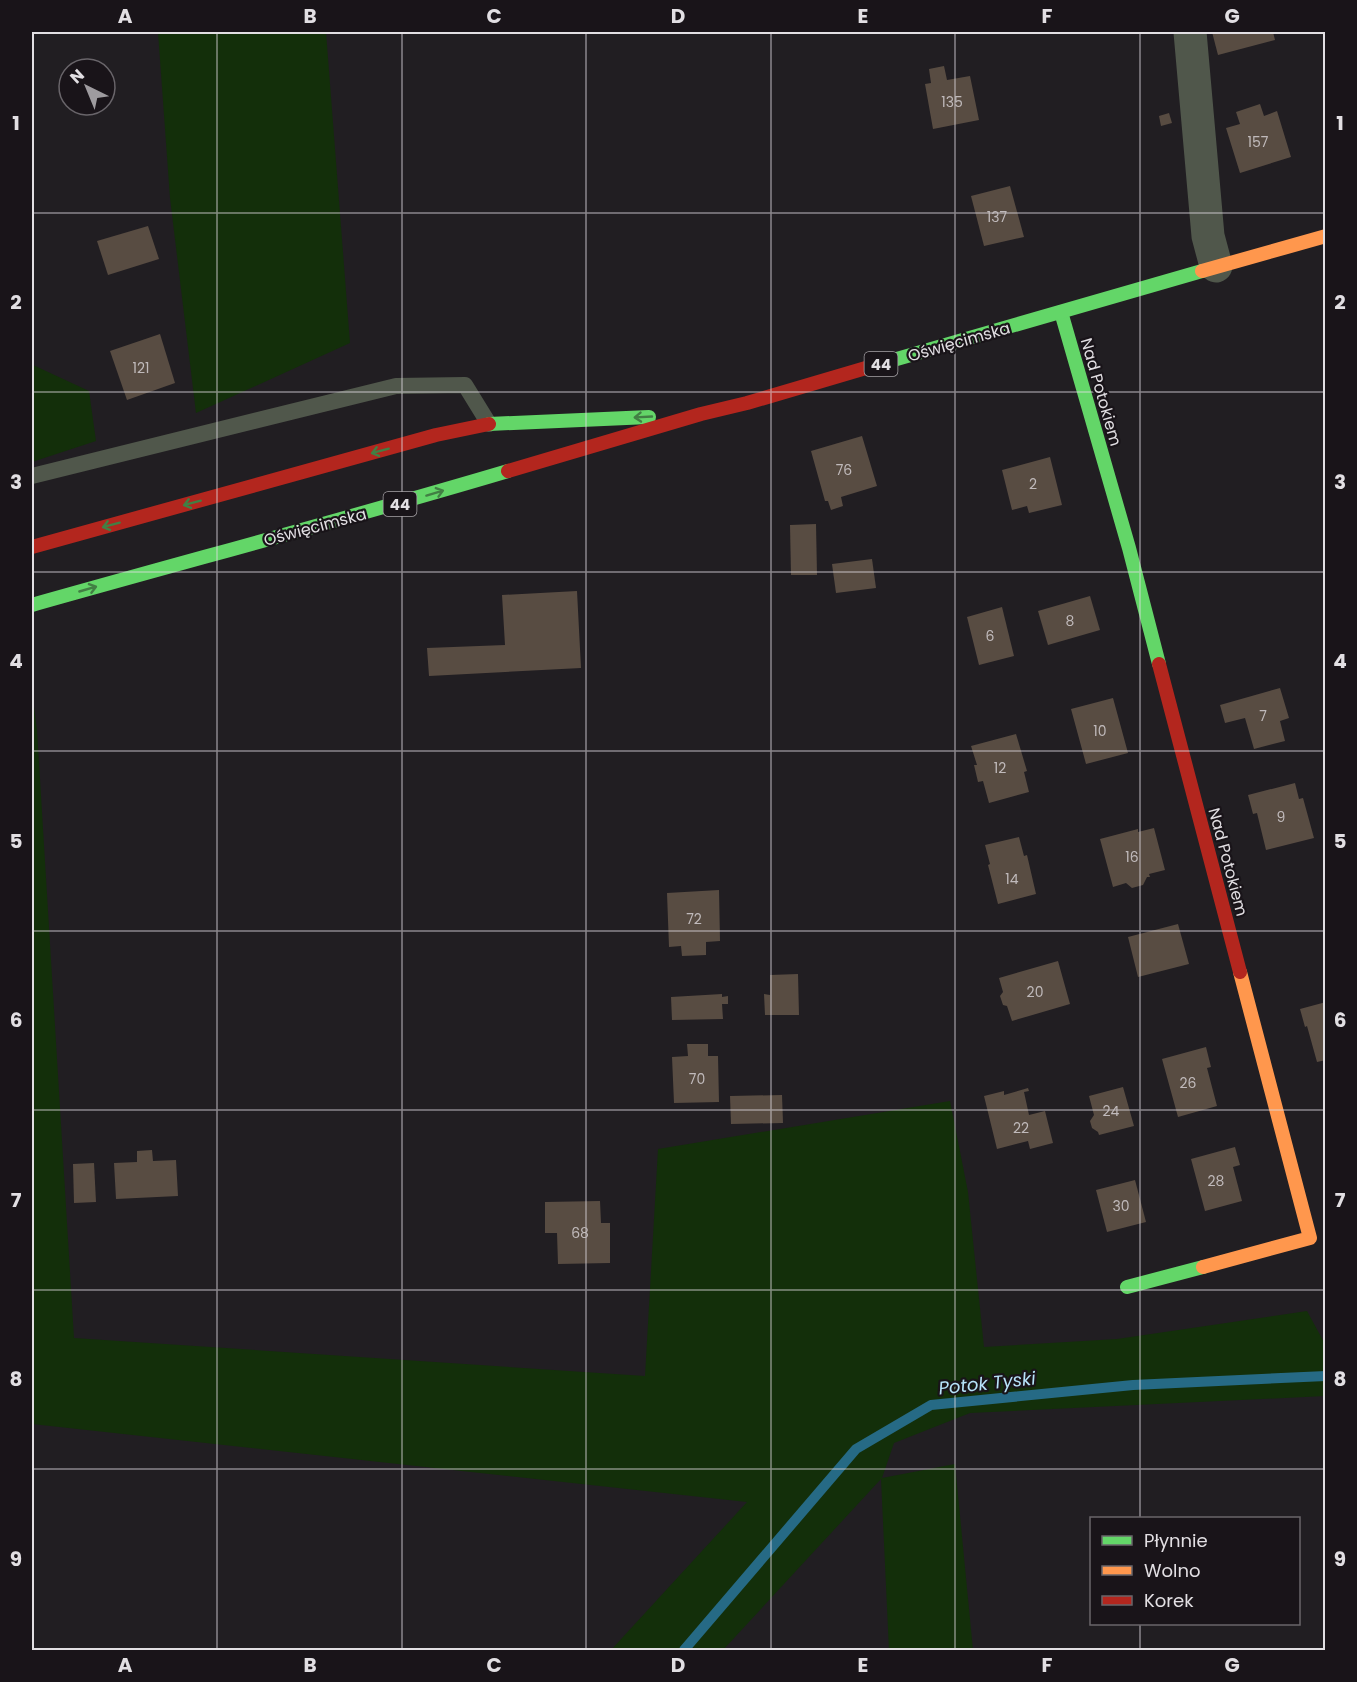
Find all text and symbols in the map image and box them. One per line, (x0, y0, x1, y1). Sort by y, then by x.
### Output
text: A (118, 2, 133, 30)
text: B (303, 2, 317, 30)
text: C (486, 2, 502, 30)
text: D (671, 2, 685, 30)
text: E (858, 2, 868, 30)
text: F (1042, 2, 1053, 30)
text: G (1224, 2, 1240, 30)
north arrow (57, 57, 117, 117)
text: N (65, 64, 89, 89)
house number: 135 (941, 92, 963, 112)
text: 1 (12, 109, 20, 137)
text: 1 (1336, 109, 1344, 137)
house number: 157 (1248, 132, 1269, 152)
house number: 137 (987, 207, 1008, 227)
text: 2 (10, 288, 22, 316)
text: 2 (1334, 288, 1346, 316)
street label: Oświęcimska (905, 316, 1013, 368)
street label: Nad Potokiem (1075, 335, 1127, 449)
road number: 44 (864, 352, 898, 376)
house number: 121 (132, 358, 150, 378)
one-way arrow (634, 411, 653, 422)
one-way arrow (371, 446, 390, 457)
house number: 76 (836, 460, 852, 480)
text: 3 (10, 468, 22, 496)
text: 3 (1334, 468, 1346, 496)
house number: 2 (1029, 474, 1037, 494)
one-way arrow (425, 487, 444, 498)
road number: 44 (384, 492, 416, 516)
one-way arrow (183, 498, 202, 509)
street label: Oświęcimska (261, 502, 369, 552)
one-way arrow (102, 520, 121, 531)
one-way arrow (78, 583, 97, 594)
house number: 8 (1066, 611, 1075, 631)
house number: 6 (986, 626, 995, 646)
text: 4 (9, 647, 23, 675)
text: 4 (1333, 647, 1347, 675)
house number: 7 (1259, 706, 1267, 726)
house number: 10 (1093, 721, 1107, 741)
house number: 12 (994, 758, 1006, 778)
street label: Nad Potokiem (1202, 805, 1254, 919)
house number: 9 (1277, 807, 1285, 827)
text: 5 (10, 827, 23, 855)
text: 5 (1334, 827, 1347, 855)
house number: 16 (1125, 847, 1139, 867)
house number: 14 (1005, 869, 1019, 889)
house number: 72 (686, 909, 702, 929)
house number: 20 (1027, 982, 1043, 1002)
text: 6 (10, 1006, 22, 1034)
text: 6 (1334, 1006, 1346, 1034)
house number: 70 (689, 1069, 705, 1089)
house number: 26 (1180, 1073, 1197, 1093)
house number: 24 (1103, 1101, 1120, 1121)
house number: 22 (1013, 1118, 1029, 1138)
house number: 28 (1208, 1171, 1225, 1191)
text: 7 (11, 1186, 22, 1214)
text: 7 (1335, 1186, 1346, 1214)
house number: 30 (1112, 1196, 1130, 1216)
house number: 68 (571, 1223, 589, 1243)
text: 8 (10, 1365, 22, 1393)
water label: Potok Tyski (937, 1365, 1037, 1401)
text: 8 (1334, 1365, 1346, 1393)
legend (1090, 1517, 1300, 1625)
text: Płynnie (1144, 1528, 1208, 1553)
text: 9 (10, 1545, 22, 1573)
text: 9 (1334, 1545, 1346, 1573)
text: Wolno (1144, 1558, 1201, 1583)
text: Korek (1144, 1588, 1194, 1613)
text: A (118, 1651, 133, 1679)
text: B (303, 1651, 317, 1679)
text: C (486, 1651, 502, 1679)
text: D (671, 1651, 685, 1679)
text: E (858, 1651, 868, 1679)
text: F (1042, 1651, 1053, 1679)
text: G (1224, 1651, 1240, 1679)

